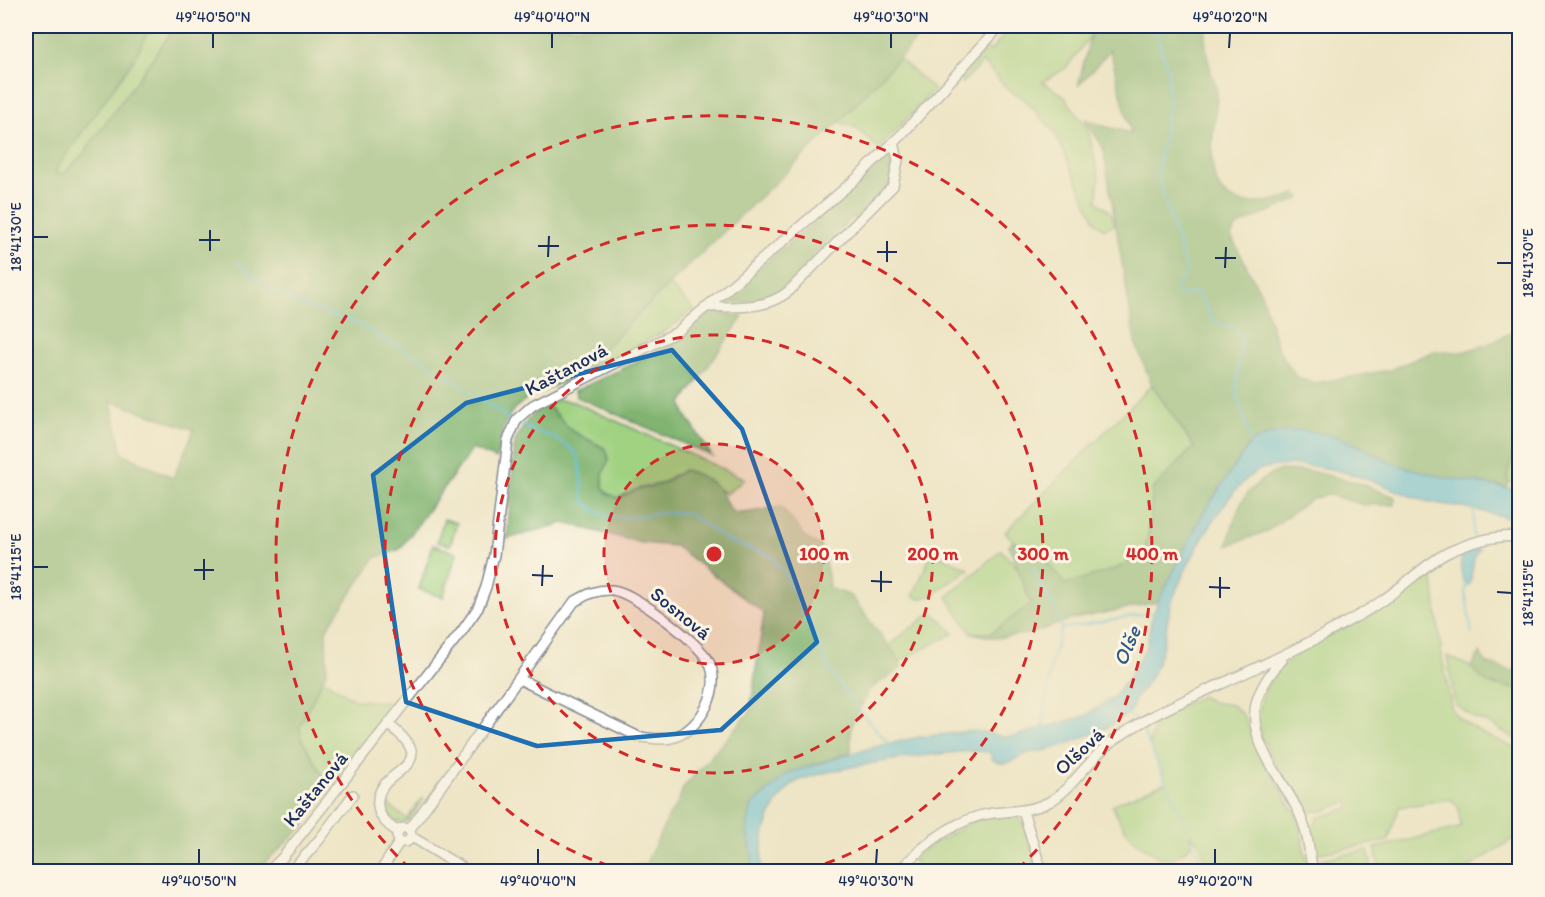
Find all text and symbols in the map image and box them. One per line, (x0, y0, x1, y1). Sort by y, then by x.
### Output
text: 49°40'50"N (175, 8, 251, 26)
text: 49°40'40"N (514, 8, 590, 26)
text: 49°40'30"N (853, 8, 929, 26)
text: 49°40'20"N (1192, 8, 1268, 26)
text: 18°41'30"E (7, 202, 25, 272)
text: 18°41'30"E (1519, 228, 1537, 298)
street label: Kaštanová (521, 337, 612, 401)
text: 18°41'15"E (7, 534, 25, 600)
text: 100 m (799, 543, 850, 565)
text: 200 m (908, 543, 959, 565)
text: 300 m (1017, 543, 1069, 565)
text: 400 m (1126, 543, 1179, 565)
centre of rings (704, 544, 724, 564)
text: 18°41'15"E (1519, 560, 1537, 626)
street label: Sosnová (646, 581, 717, 645)
water label: Olše (1107, 621, 1146, 669)
street label: Olšová (1049, 722, 1109, 780)
street label: Kaštanová (277, 746, 353, 832)
text: 49°40'50"N (161, 872, 237, 890)
text: 49°40'40"N (500, 872, 576, 890)
text: 49°40'30"N (838, 872, 914, 890)
text: 49°40'20"N (1177, 872, 1253, 890)

